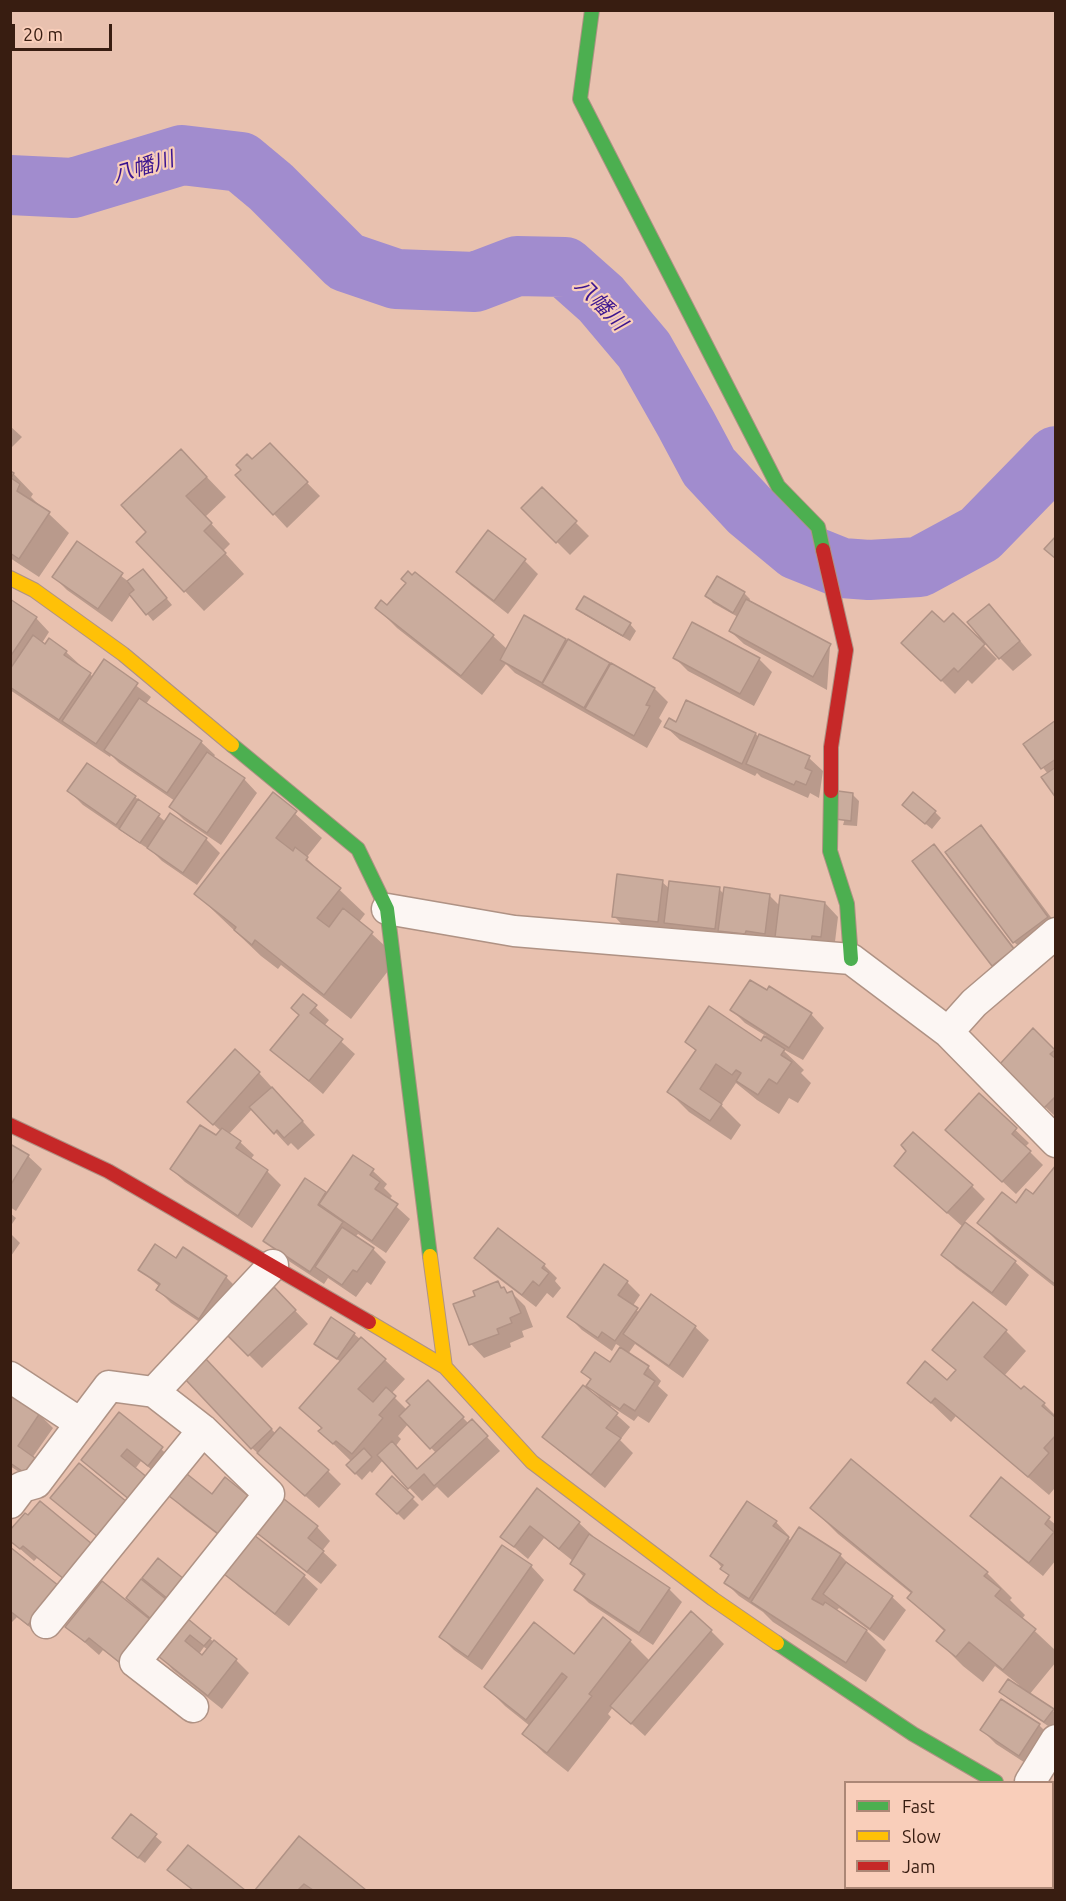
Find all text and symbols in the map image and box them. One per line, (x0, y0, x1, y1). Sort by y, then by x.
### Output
scale bar (15, 12, 116, 50)
text: 20 m (23, 24, 63, 44)
water label: 八幡川 (109, 146, 177, 188)
water label: 八幡川 (570, 273, 632, 335)
legend (844, 1781, 1054, 1889)
text: Fast (902, 1796, 935, 1816)
text: Slow (902, 1826, 941, 1846)
text: Jam (902, 1856, 936, 1876)

